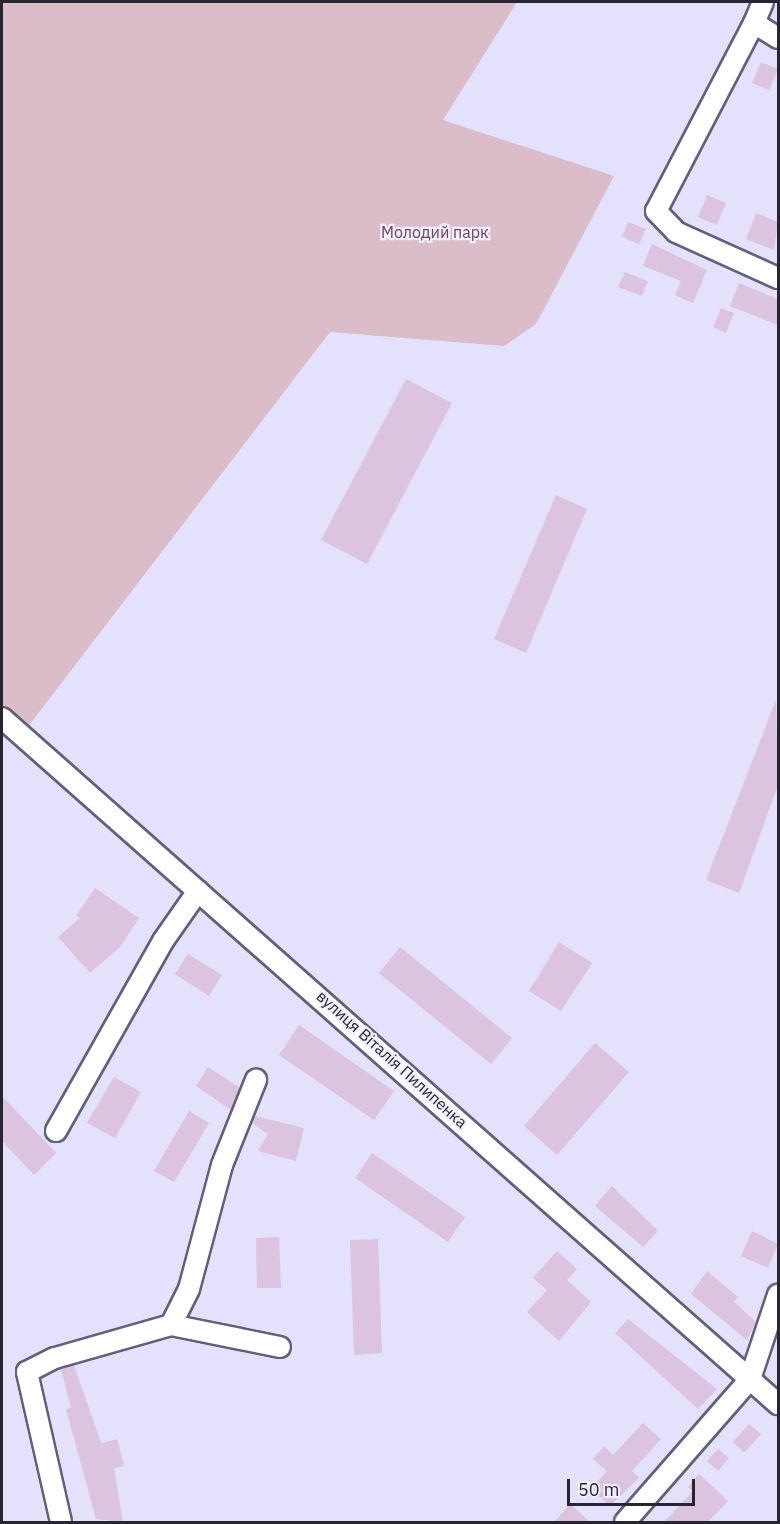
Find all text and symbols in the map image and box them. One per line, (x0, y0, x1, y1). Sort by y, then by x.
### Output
park label: Молодий парк (381, 222, 489, 242)
street label: вулиця Віталія Пилипенка (313, 986, 471, 1132)
scale bar (570, 1467, 698, 1505)
text: 50 m (578, 1478, 620, 1501)

